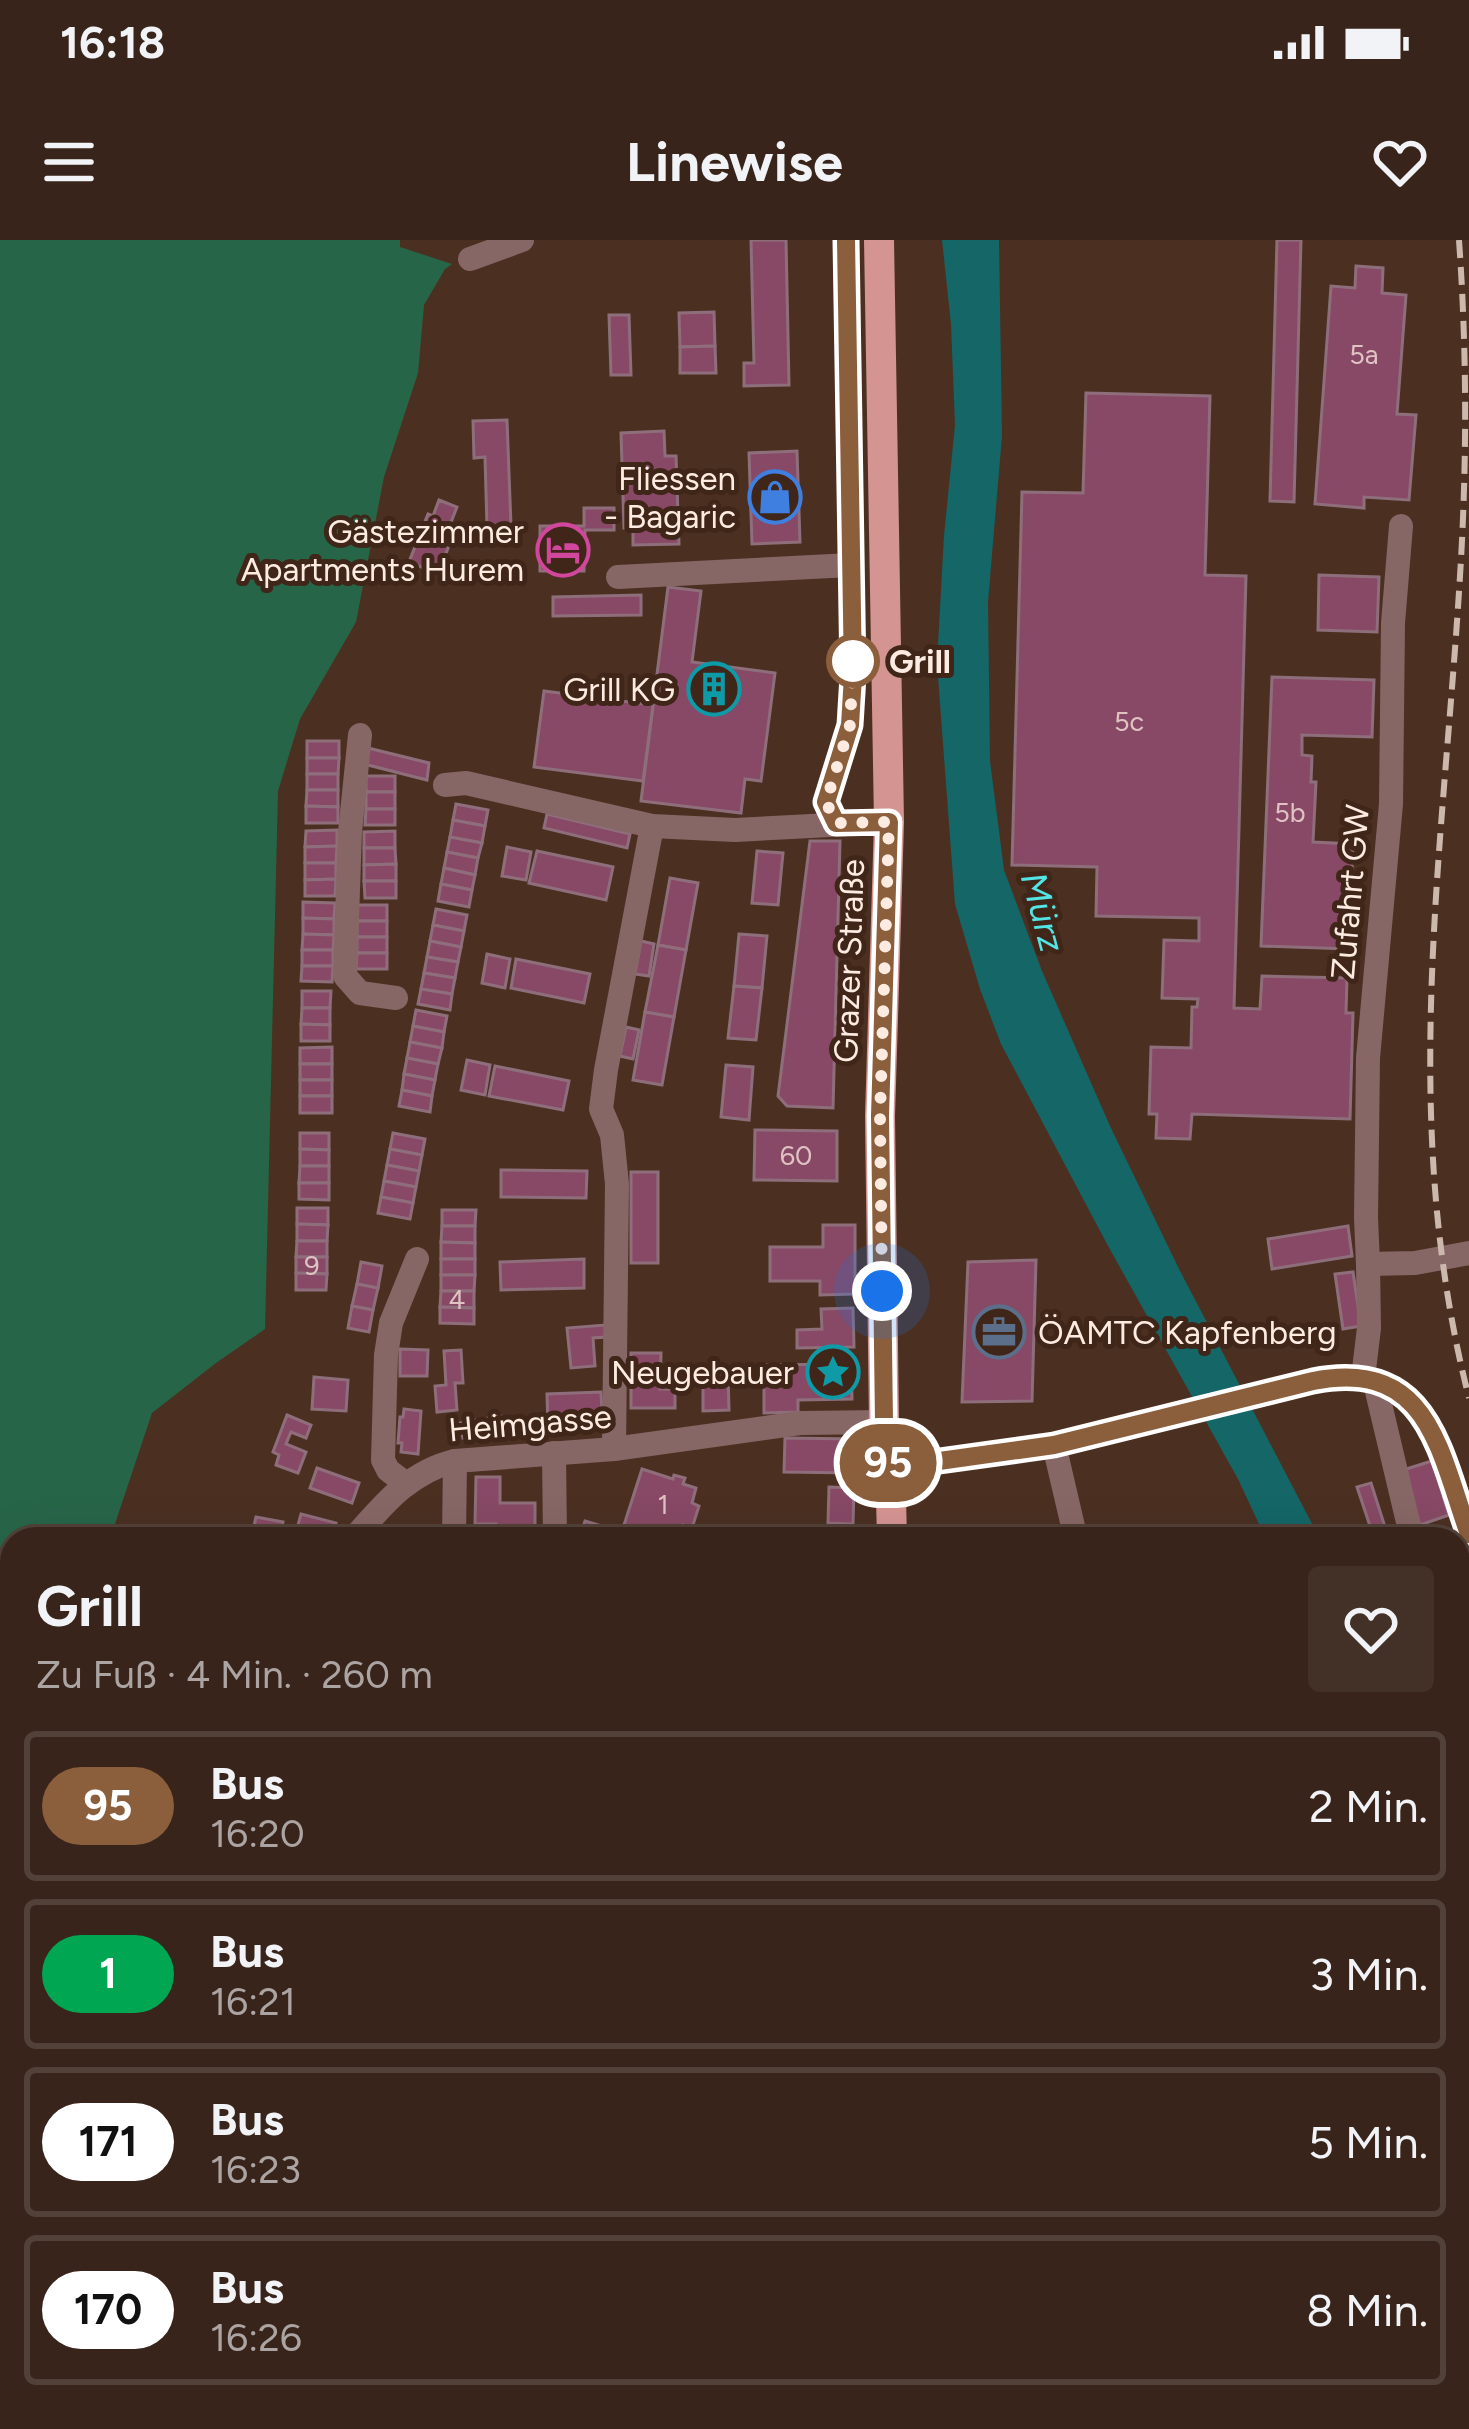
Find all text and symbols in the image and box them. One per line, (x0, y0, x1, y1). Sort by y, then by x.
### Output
text: 16:18 (60, 15, 165, 69)
icon: menu (36, 129, 102, 195)
icon: heart (1367, 129, 1433, 195)
text: Linewise (626, 130, 843, 195)
house number: 5a (1349, 338, 1379, 371)
place label: Fliessen - Bagaric (604, 459, 736, 536)
shop icon: Fliessen - Bagaric (747, 469, 803, 525)
place label: Gästezimmer Apartments Hurem (241, 512, 524, 589)
hotel icon: Gästezimmer Apartments Hurem (535, 522, 591, 578)
marker: Grill (828, 636, 878, 686)
place label: Grill (889, 642, 951, 681)
building icon: Grill KG (686, 661, 742, 717)
place label: Grill KG (563, 670, 675, 709)
house number: 5c (1114, 705, 1144, 738)
house number: 5b (1274, 796, 1306, 829)
street label: Zufahrt GW (1323, 803, 1377, 981)
street label: Grazer Straße (826, 858, 872, 1064)
water label: Mürz (1012, 868, 1074, 957)
house number: 60 (780, 1139, 812, 1172)
house number: 9 (304, 1249, 320, 1282)
your location (852, 1261, 912, 1321)
house number: 4 (449, 1283, 465, 1316)
office icon: ÖAMTC Kapfenberg (971, 1304, 1027, 1360)
place label: ÖAMTC Kapfenberg (1038, 1313, 1337, 1352)
place icon: Neugebauer (805, 1344, 861, 1400)
place label: Neugebauer (611, 1353, 794, 1392)
street label: Heimgasse (447, 1396, 613, 1450)
line badge: 95 (834, 1424, 942, 1502)
text: 95 (864, 1437, 912, 1488)
house number: 1 (657, 1488, 669, 1521)
button: heart (1308, 1566, 1434, 1692)
text: Grill (36, 1572, 143, 1640)
text: Zu Fuß · 4 Min. · 260 m (36, 1651, 433, 1698)
text: Bus (210, 1756, 284, 1810)
text: 2 Min. (1309, 1779, 1428, 1833)
text: 95 (84, 1780, 132, 1831)
text: 16:20 (210, 1810, 305, 1857)
text: Bus (210, 1924, 284, 1978)
text: 3 Min. (1309, 1947, 1428, 2001)
text: 1 (99, 1948, 117, 1999)
text: 16:21 (210, 1978, 296, 2025)
text: Bus (210, 2092, 284, 2146)
text: 5 Min. (1308, 2115, 1428, 2169)
text: 171 (79, 2116, 137, 2167)
text: 16:23 (210, 2146, 301, 2193)
text: Bus (210, 2260, 284, 2314)
text: 8 Min. (1306, 2283, 1428, 2337)
text: 170 (74, 2284, 142, 2335)
text: 16:26 (210, 2314, 302, 2361)

